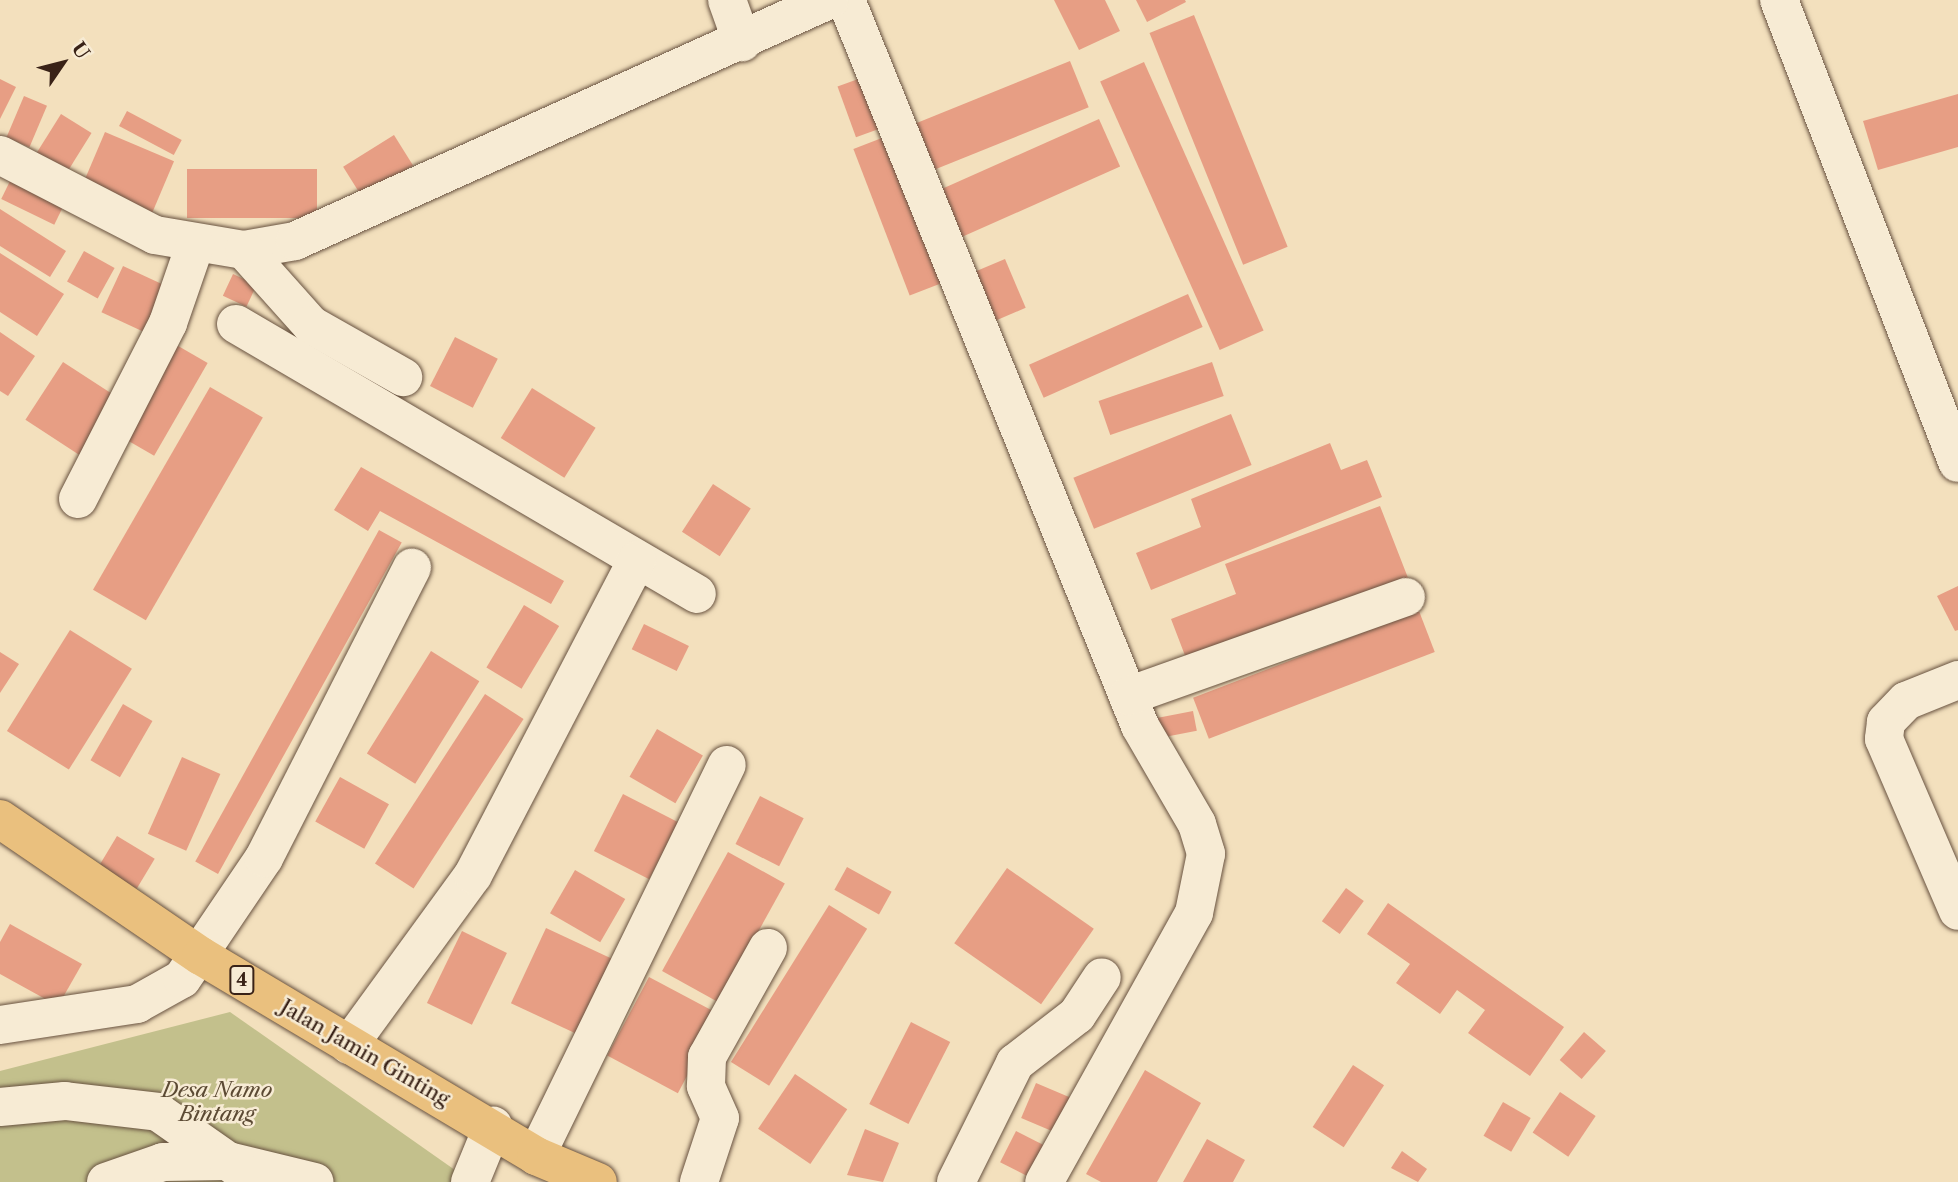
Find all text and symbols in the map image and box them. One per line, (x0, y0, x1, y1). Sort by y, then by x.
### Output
north arrow (28, 28, 98, 98)
text: U (67, 38, 94, 64)
road number: 4 (228, 964, 256, 996)
street label: Jalan Jamin Ginting (276, 994, 454, 1112)
park label: Desa Namo Bintang (162, 1077, 272, 1127)

